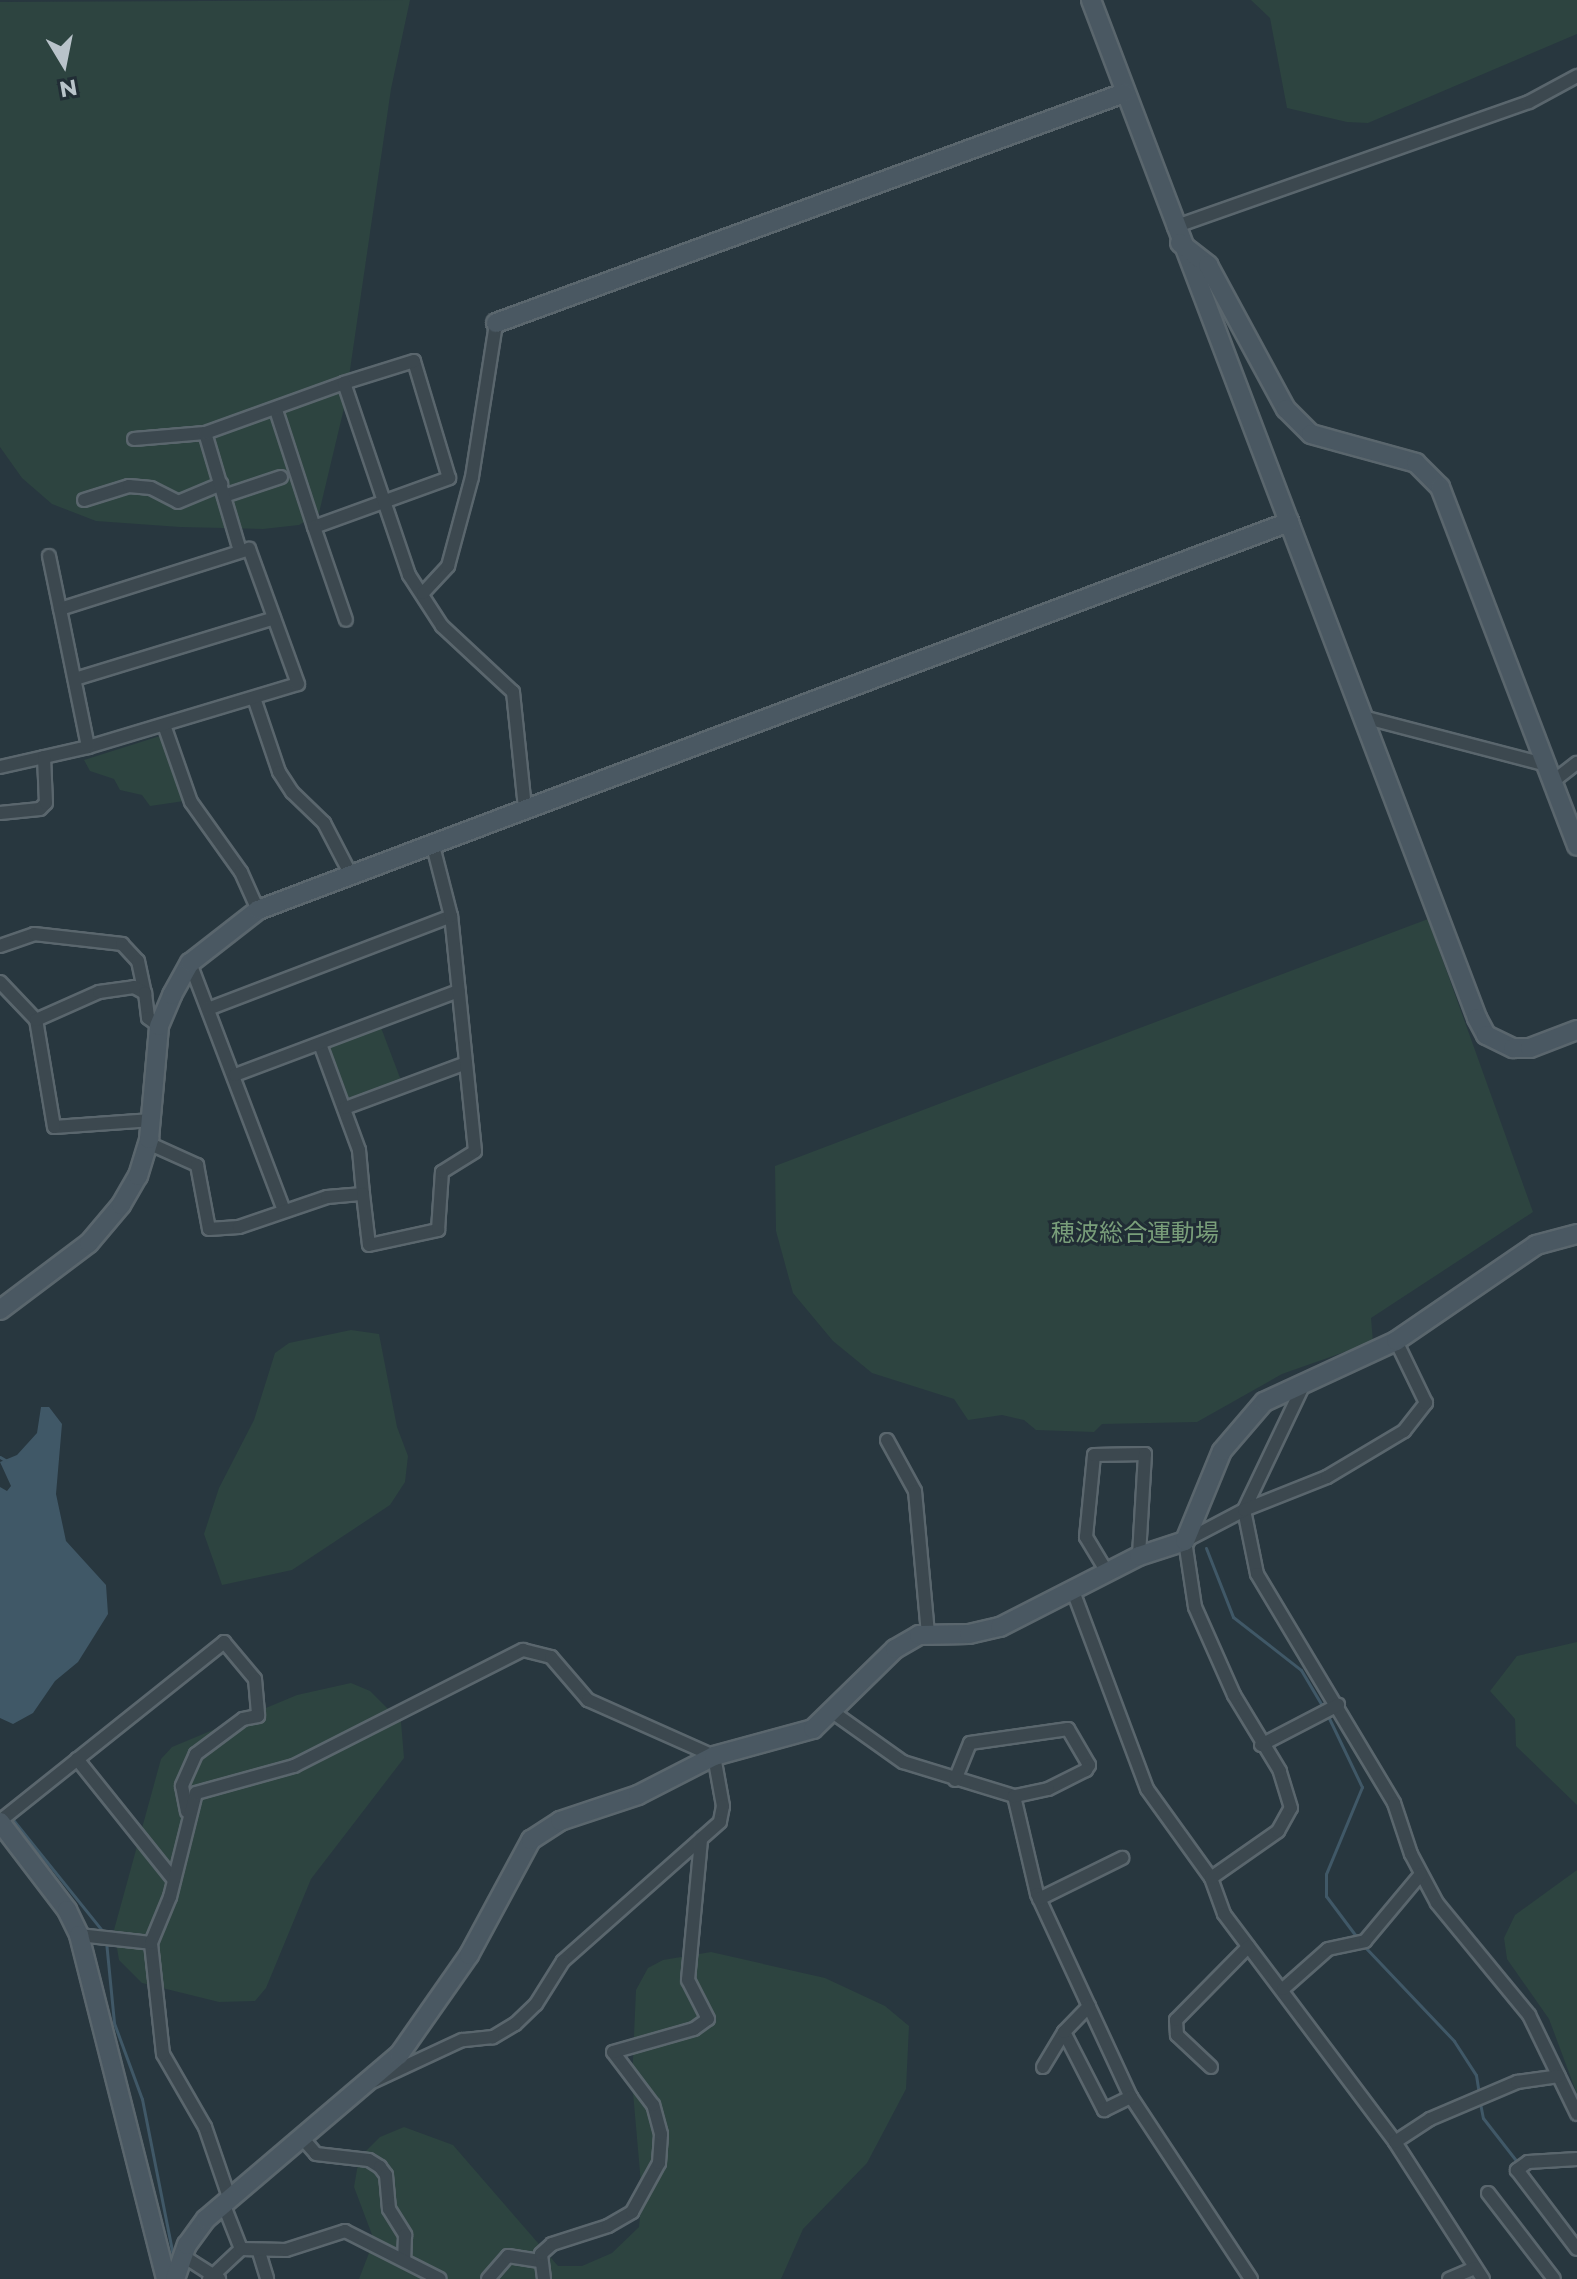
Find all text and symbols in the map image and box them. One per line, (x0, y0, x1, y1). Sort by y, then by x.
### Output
north arrow (24, 24, 104, 104)
text: N (57, 73, 79, 103)
park label: 穂波総合運動場 (1051, 1219, 1219, 1247)

